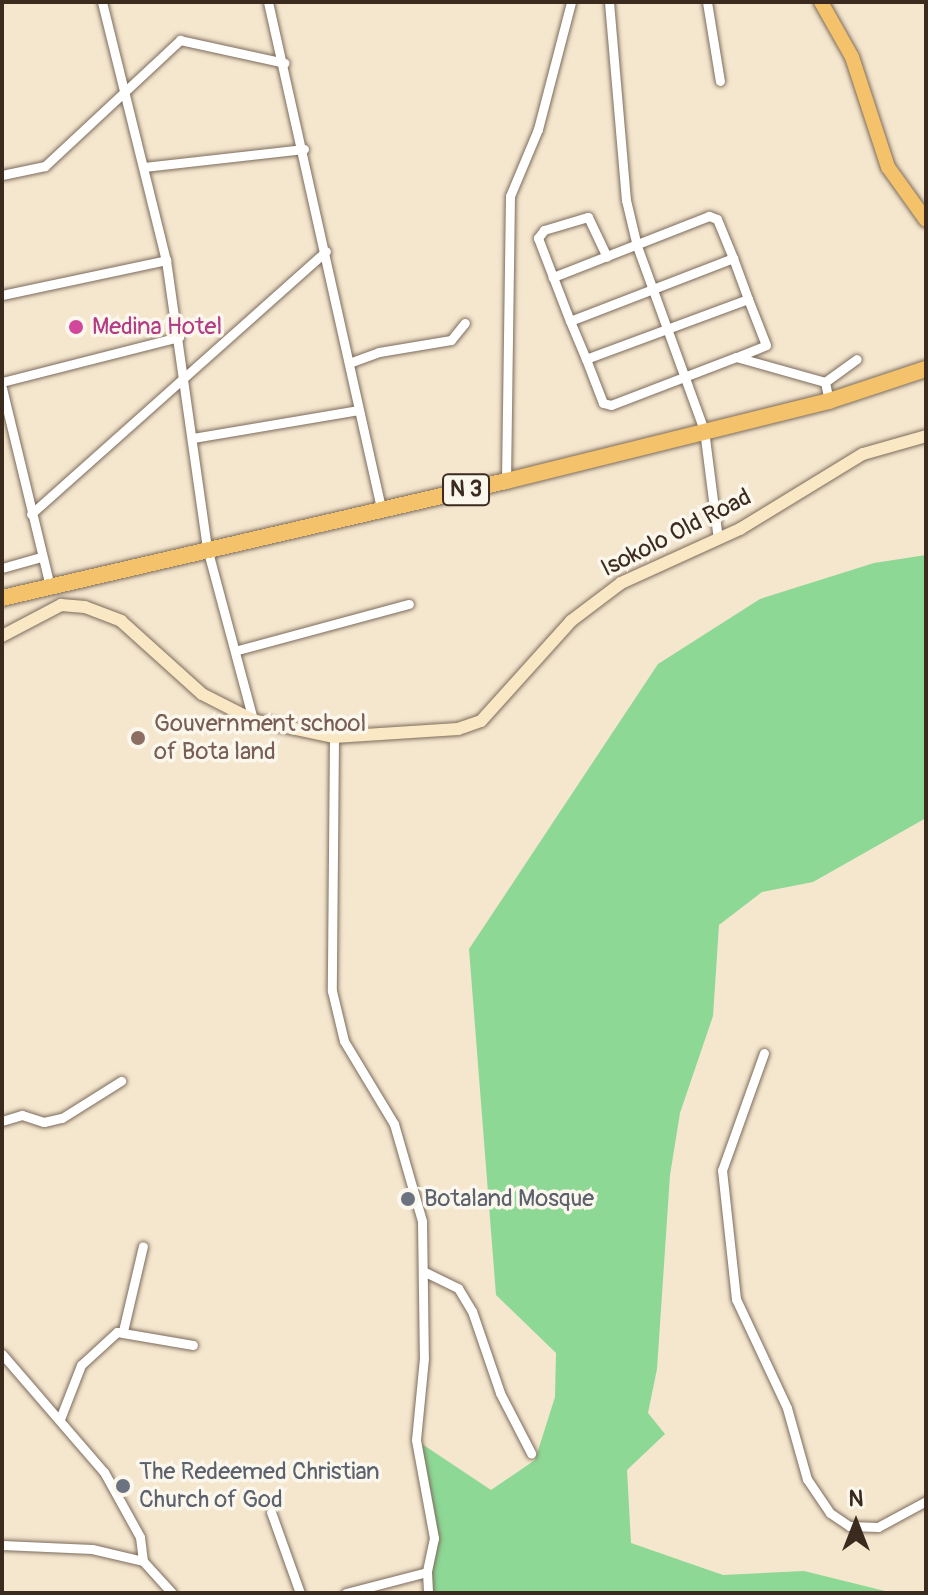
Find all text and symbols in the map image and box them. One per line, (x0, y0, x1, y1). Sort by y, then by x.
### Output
place label: Medina Hotel (92, 313, 222, 341)
marker: Medina Hotel (67, 318, 85, 336)
road number: N 3 (442, 472, 490, 508)
street label: Isokolo Old Road (596, 483, 756, 583)
place label: Gouvernment school of Bota land (154, 710, 366, 766)
marker: Gouvernment school of Bota land (129, 729, 147, 747)
place label: Botaland Mosque (424, 1185, 594, 1213)
marker: Botaland Mosque (399, 1190, 417, 1208)
place label: The Redeemed Christian Church of God (139, 1458, 379, 1514)
marker: The Redeemed Christian Church of God (114, 1477, 132, 1495)
north arrow (816, 1483, 896, 1563)
text: N (849, 1485, 863, 1513)

